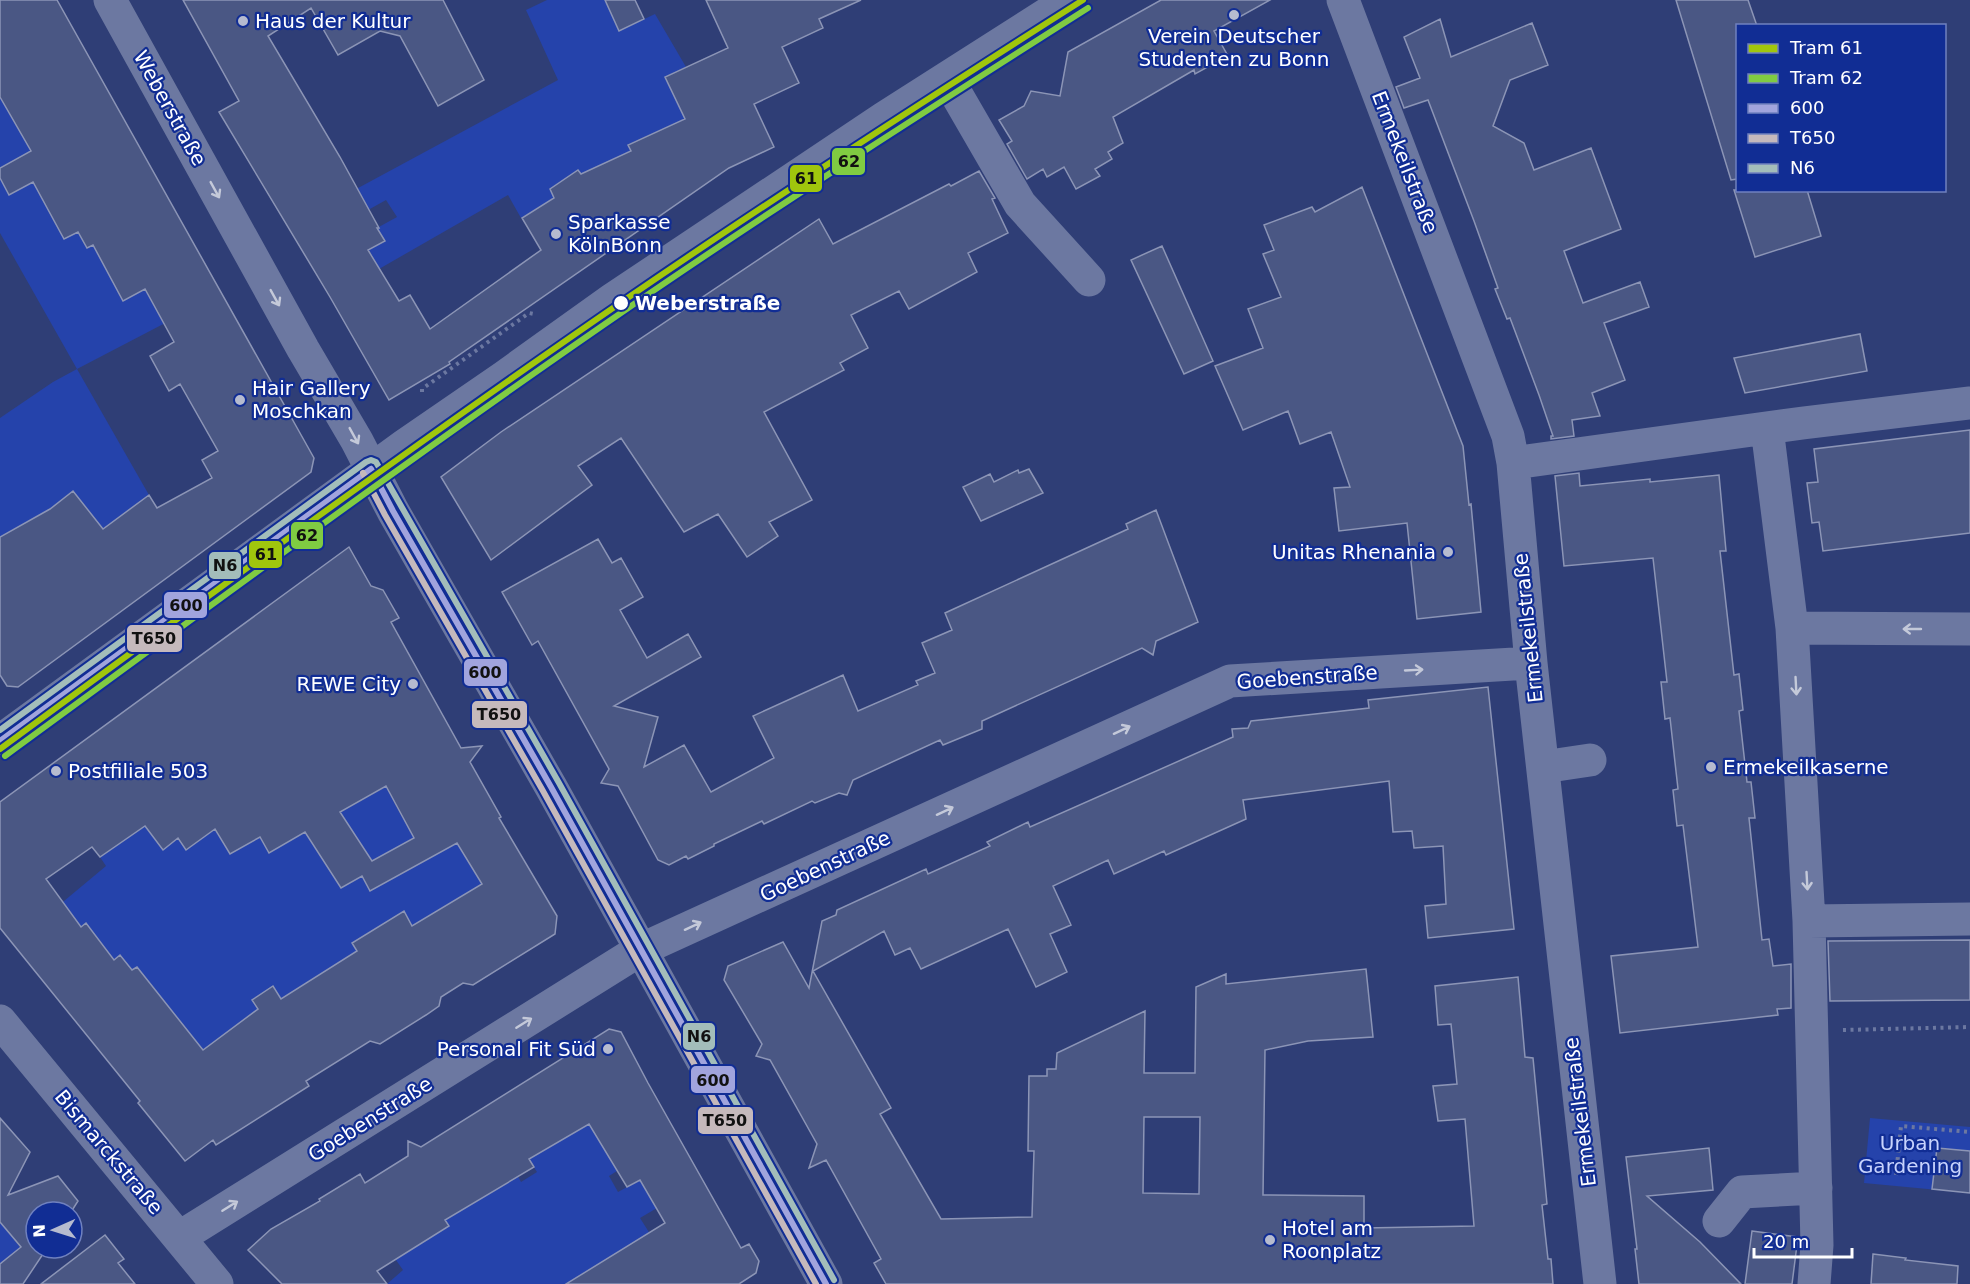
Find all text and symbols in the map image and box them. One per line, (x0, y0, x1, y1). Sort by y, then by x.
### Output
marker: Verein Deutscher Studenten zu Bonn (1227, 8, 1241, 22)
place label: Haus der Kultur (255, 9, 411, 33)
marker: Haus der Kultur (236, 14, 250, 28)
place label: Verein Deutscher Studenten zu Bonn (1139, 24, 1329, 71)
legend (1736, 24, 1946, 192)
text: Tram 61 (1789, 37, 1863, 58)
street label: Weberstraße (129, 46, 211, 170)
text: Tram 62 (1789, 67, 1863, 88)
street label: Ermekeilstraße (1367, 88, 1443, 236)
text: 600 (1790, 97, 1824, 118)
text: T650 (1789, 127, 1835, 148)
line badge: 62 (831, 147, 866, 176)
text: 62 (838, 152, 860, 171)
text: N6 (1790, 157, 1815, 178)
line badge: 61 (789, 164, 823, 193)
text: 61 (795, 169, 817, 188)
one-way arrow (210, 180, 221, 198)
place label: Sparkasse KölnBonn (568, 210, 671, 257)
marker: Sparkasse KölnBonn (549, 227, 563, 241)
one-way arrow (269, 289, 281, 306)
place label: Weberstraße (635, 291, 780, 315)
marker: Weberstraße (612, 294, 630, 312)
place label: Hair Gallery Moschkan (252, 376, 371, 423)
marker: Hair Gallery Moschkan (233, 393, 247, 407)
one-way arrow (348, 427, 360, 444)
line badge: 62 (290, 521, 324, 550)
text: 62 (296, 526, 318, 545)
line badge: 61 (248, 540, 283, 569)
place label: Unitas Rhenania (1272, 540, 1436, 564)
text: 61 (255, 545, 277, 564)
marker: Unitas Rhenania (1441, 545, 1455, 559)
line badge: N6 (208, 551, 242, 580)
street label: Ermekeilstraße (1508, 552, 1548, 704)
text: N6 (213, 556, 237, 575)
line badge: 600 (163, 591, 208, 619)
text: 600 (169, 596, 203, 615)
one-way arrow (1902, 623, 1922, 635)
line badge: T650 (126, 624, 183, 653)
text: T650 (132, 629, 176, 648)
line badge: 600 (463, 658, 508, 687)
street label: Goebenstraße (1236, 660, 1378, 694)
text: 600 (468, 663, 502, 682)
one-way arrow (1404, 664, 1424, 675)
place label: REWE City (296, 672, 401, 696)
one-way arrow (1790, 676, 1801, 696)
marker: REWE City (406, 677, 420, 691)
line badge: T650 (471, 700, 528, 729)
text: T650 (477, 705, 521, 724)
one-way arrow (1113, 724, 1131, 735)
place label: Ermekeilkaserne (1723, 755, 1889, 779)
place label: Postfiliale 503 (68, 759, 208, 783)
marker: Ermekeilkaserne (1704, 760, 1718, 774)
marker: Postfiliale 503 (49, 764, 63, 778)
one-way arrow (935, 805, 954, 816)
street label: Goebenstraße (756, 825, 894, 907)
one-way arrow (1802, 871, 1813, 891)
one-way arrow (684, 919, 702, 931)
one-way arrow (515, 1016, 532, 1028)
line badge: N6 (682, 1022, 716, 1051)
text: N6 (687, 1027, 711, 1046)
street label: Ermekeilstraße (1559, 1036, 1601, 1188)
place label: Personal Fit Süd (437, 1037, 596, 1061)
marker: Personal Fit Süd (601, 1042, 615, 1056)
line badge: 600 (690, 1065, 736, 1094)
street label: Goebenstraße (304, 1071, 436, 1167)
text: 600 (696, 1071, 730, 1090)
street label: Bismarckstraße (50, 1085, 168, 1219)
line badge: T650 (697, 1106, 754, 1135)
text: T650 (703, 1111, 747, 1130)
park label: Urban Gardening (1858, 1131, 1962, 1178)
north arrow (24, 1200, 84, 1260)
one-way arrow (221, 1200, 238, 1212)
place label: Hotel am Roonplatz (1282, 1216, 1381, 1263)
scale bar (1754, 1221, 1852, 1259)
text: N (30, 1224, 49, 1238)
text: 20 m (1763, 1231, 1809, 1252)
marker: Hotel am Roonplatz (1263, 1233, 1277, 1247)

